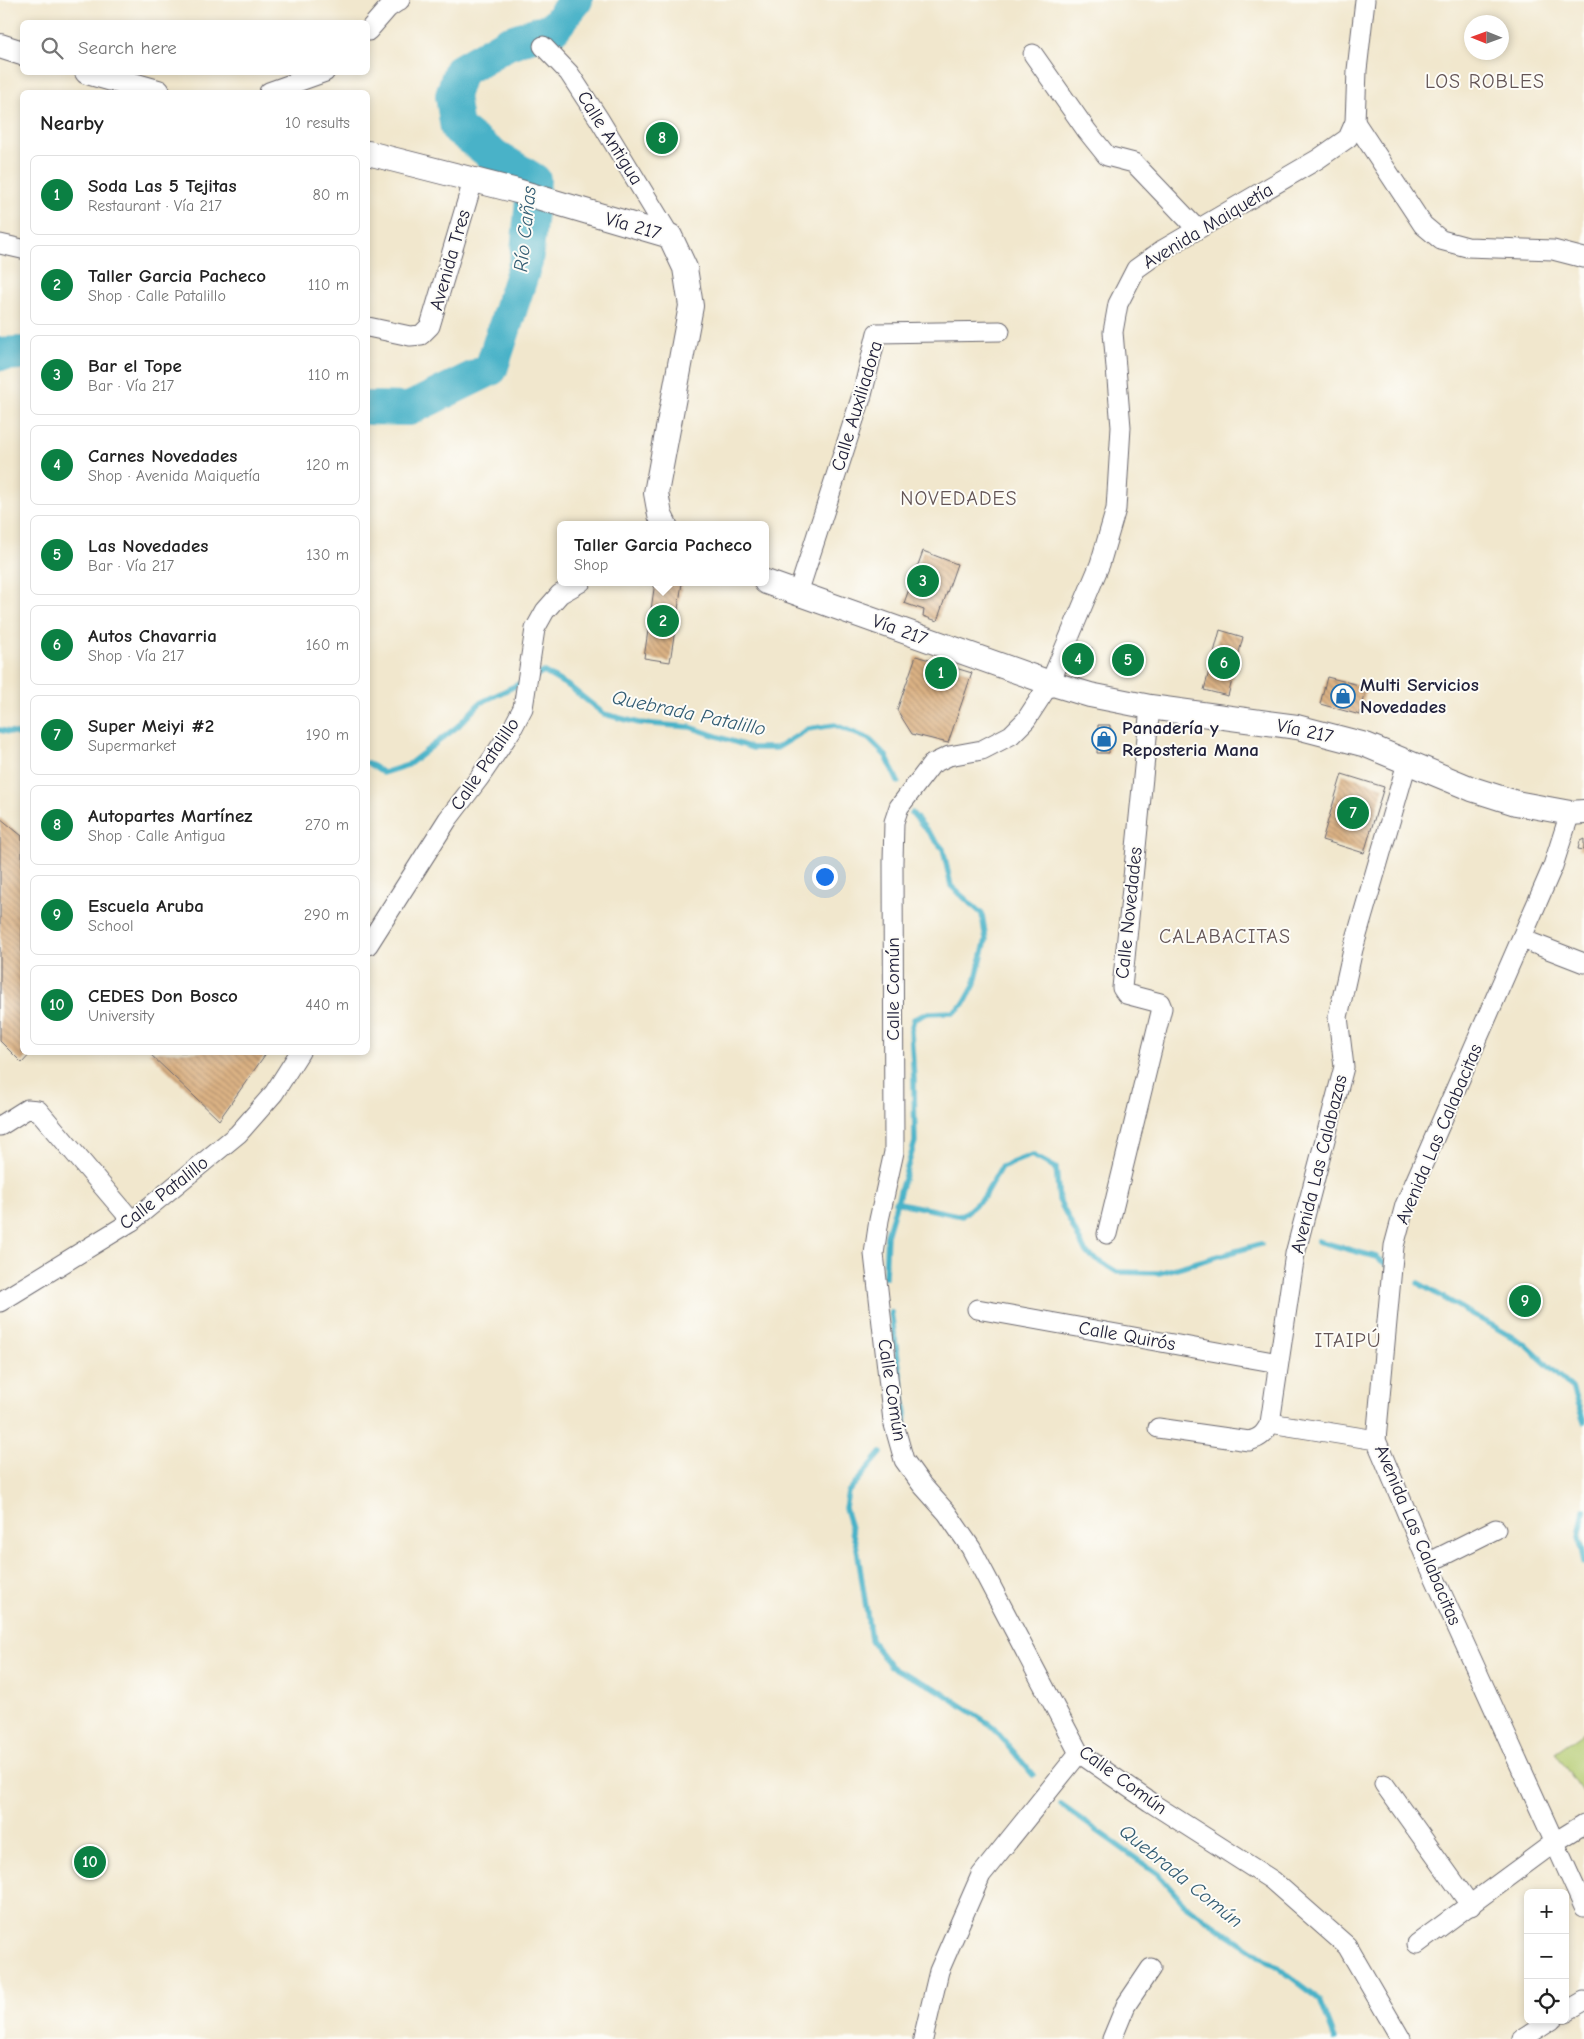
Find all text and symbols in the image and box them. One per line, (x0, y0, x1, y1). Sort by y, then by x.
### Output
north arrow (1464, 15, 1509, 60)
search box (20, 20, 370, 75)
icon: search (38, 34, 66, 62)
text: Search here (78, 37, 177, 59)
district label: LOS ROBLES (1425, 70, 1545, 93)
street label: Calle Antigua (572, 87, 648, 189)
text: Nearby (40, 111, 104, 135)
text: 10 results (285, 114, 350, 132)
pin: 8 (646, 119, 678, 157)
text: Soda Las 5 Tejitas (88, 175, 236, 197)
street label: Avenida Maiquetía (1139, 179, 1277, 273)
water label: Río Cañas (509, 184, 541, 273)
text: 1 (54, 186, 60, 204)
text: 80 m (312, 186, 349, 204)
text: Restaurant · Vía 217 (88, 197, 222, 215)
street label: Avenida Tres (425, 207, 475, 313)
street label: Vía 217 (603, 208, 663, 244)
text: Taller Garcia Pacheco (88, 265, 266, 287)
text: 2 (53, 276, 61, 294)
text: 110 m (308, 276, 349, 294)
text: Shop · Calle Patalillo (88, 287, 226, 305)
street label: Calle Auxiliadora (827, 338, 887, 474)
text: Bar el Tope (88, 355, 182, 377)
text: 3 (53, 366, 61, 384)
text: 110 m (308, 366, 349, 384)
text: Bar · Vía 217 (88, 377, 174, 395)
text: Carnes Novedades (88, 445, 237, 467)
text: 4 (53, 456, 61, 474)
text: 120 m (306, 456, 349, 474)
text: Shop · Avenida Maiquetía (88, 467, 260, 485)
district label: NOVEDADES (900, 487, 1018, 510)
popup (557, 521, 769, 586)
text: Taller Garcia Pacheco (574, 534, 752, 556)
text: Las Novedades (88, 535, 208, 557)
text: 5 (53, 546, 61, 564)
text: 130 m (306, 546, 349, 564)
text: Shop (574, 556, 608, 574)
text: Bar · Vía 217 (88, 557, 174, 575)
pin: 3 (907, 562, 939, 600)
pin: 2 (647, 602, 679, 640)
street label: Vía 217 (869, 610, 931, 650)
text: Autos Chavarria (88, 625, 217, 647)
text: 6 (53, 636, 61, 654)
text: 160 m (306, 636, 349, 654)
pin: 4 (1062, 640, 1094, 678)
pin: 5 (1112, 641, 1144, 679)
pin: 6 (1208, 644, 1240, 682)
text: Shop · Vía 217 (88, 647, 184, 665)
pin: 1 (925, 654, 957, 692)
place label: Multi Servicios Novedades (1360, 674, 1479, 718)
shop icon: Multi Servicios Novedades (1330, 683, 1356, 709)
water label: Quebrada Patalillo (610, 685, 768, 741)
street label: Calle Patalillo (446, 714, 524, 814)
street label: Vía 217 (1275, 714, 1335, 748)
text: Super Meiyi #2 (88, 715, 214, 737)
place label: Panadería y Reposteria Mana (1122, 717, 1259, 761)
text: 7 (53, 726, 61, 744)
text: 190 m (306, 726, 349, 744)
shop icon: Panadería y Reposteria Mana (1091, 726, 1117, 752)
text: Supermarket (88, 737, 176, 755)
pin: 7 (1337, 794, 1369, 832)
text: Autopartes Martínez (88, 805, 252, 827)
text: 8 (53, 816, 61, 834)
text: 270 m (305, 816, 349, 834)
text: Shop · Calle Antigua (88, 827, 226, 845)
street label: Calle Novedades (1111, 846, 1147, 980)
your location (812, 864, 838, 890)
text: Escuela Aruba (88, 895, 204, 917)
text: 9 (53, 906, 61, 924)
text: 290 m (304, 906, 349, 924)
text: School (88, 917, 134, 935)
district label: CALABACITAS (1159, 925, 1291, 948)
street label: Calle Común (882, 937, 904, 1041)
text: CEDES Don Bosco (88, 985, 238, 1007)
text: 10 (49, 996, 65, 1014)
text: 440 m (305, 996, 349, 1014)
text: University (88, 1007, 154, 1025)
street label: Avenida Las Calabacitas (1391, 1040, 1487, 1228)
street label: Avenida Las Calabazas (1286, 1072, 1352, 1256)
street label: Calle Patalillo (115, 1151, 213, 1235)
pin: 9 (1509, 1282, 1541, 1320)
street label: Calle Quirós (1077, 1317, 1177, 1355)
district label: ITAIPÚ (1314, 1328, 1382, 1352)
street label: Calle Común (873, 1337, 911, 1443)
street label: Avenida Las Calabacitas (1370, 1441, 1466, 1629)
street label: Calle Común (1075, 1741, 1171, 1819)
water label: Quebrada Común (1115, 1819, 1247, 1933)
pin: 10 (74, 1843, 106, 1881)
map controls (1524, 1889, 1569, 2024)
button: + (1524, 1889, 1569, 1934)
button: − (1524, 1934, 1569, 1979)
button: locate (1524, 1979, 1569, 2024)

